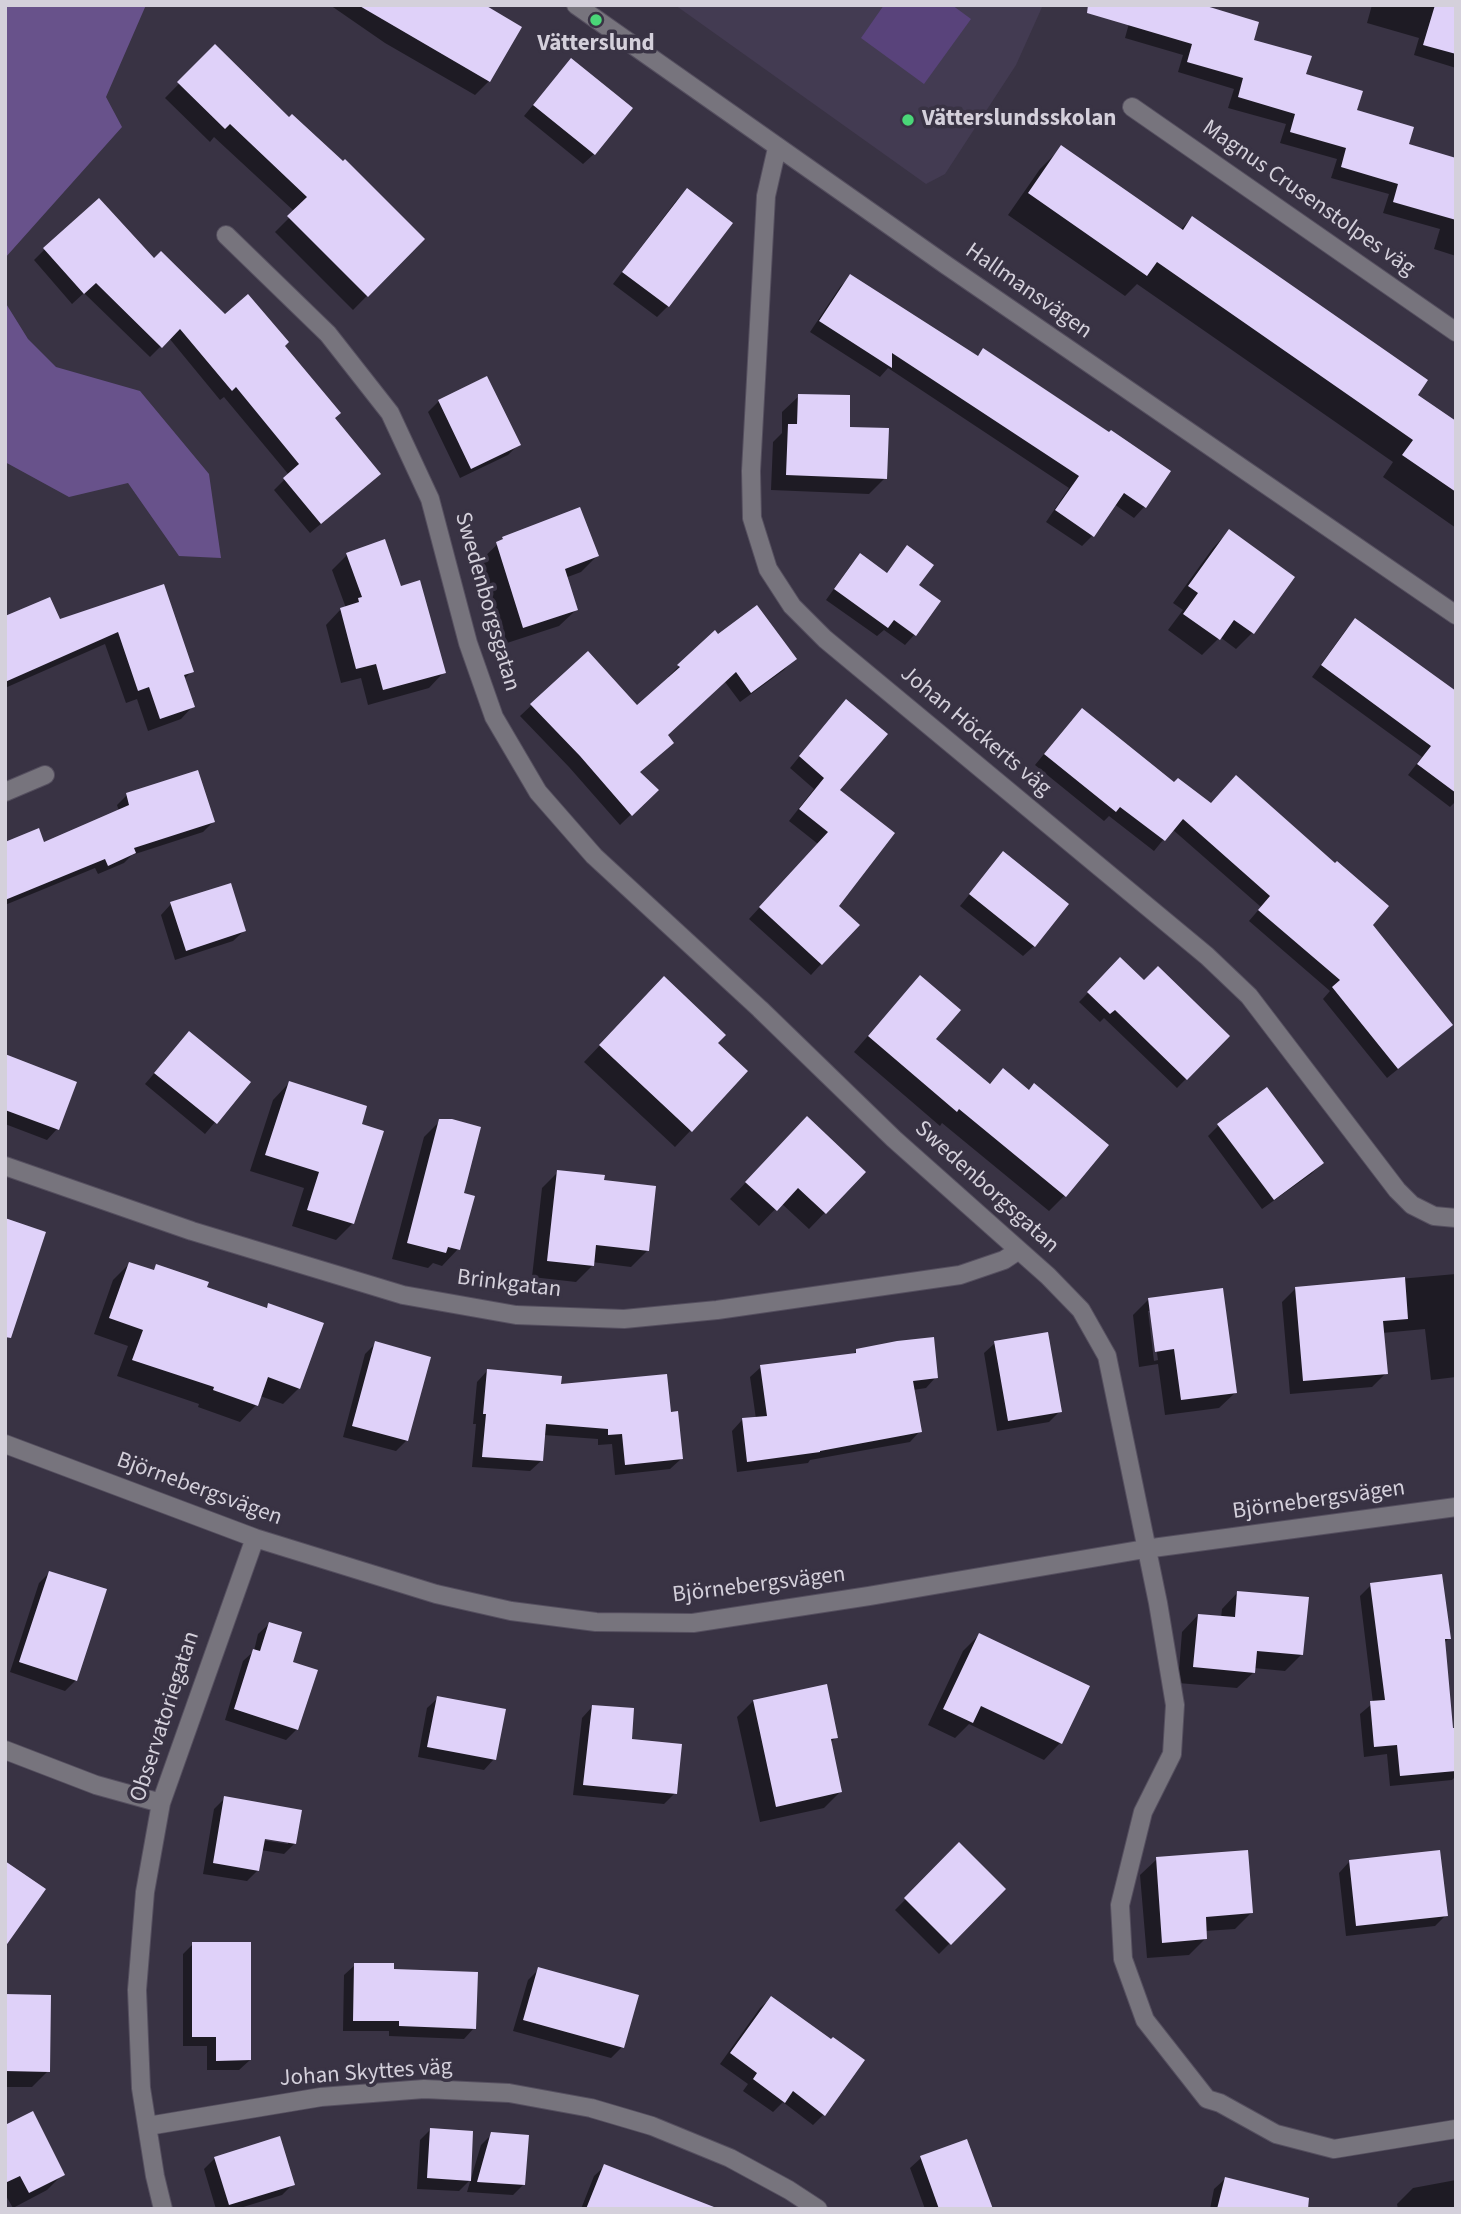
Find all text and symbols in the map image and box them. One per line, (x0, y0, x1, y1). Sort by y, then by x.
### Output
marker: Vätterslund (588, 12, 604, 28)
place label: Vätterslund (537, 31, 655, 59)
place label: Vätterslundsskolan (922, 106, 1116, 134)
marker: Vätterslundsskolan (900, 112, 916, 128)
street label: Magnus Crusenstolpes väg (1196, 115, 1420, 283)
street label: Hallmansvägen (959, 238, 1097, 346)
street label: Swedenborgsgatan (447, 509, 525, 695)
street label: Johan Höckerts väg (894, 661, 1056, 803)
street label: Swedenborgsgatan (908, 1116, 1064, 1260)
street label: Brinkgatan (455, 1265, 563, 1305)
street label: Björnebergsvägen (113, 1447, 285, 1533)
street label: Björnebergsvägen (1231, 1475, 1407, 1527)
street label: Björnebergsvägen (671, 1562, 847, 1610)
street label: Observatoriegatan (125, 1628, 207, 1806)
street label: Johan Skyttes väg (279, 2054, 453, 2094)

